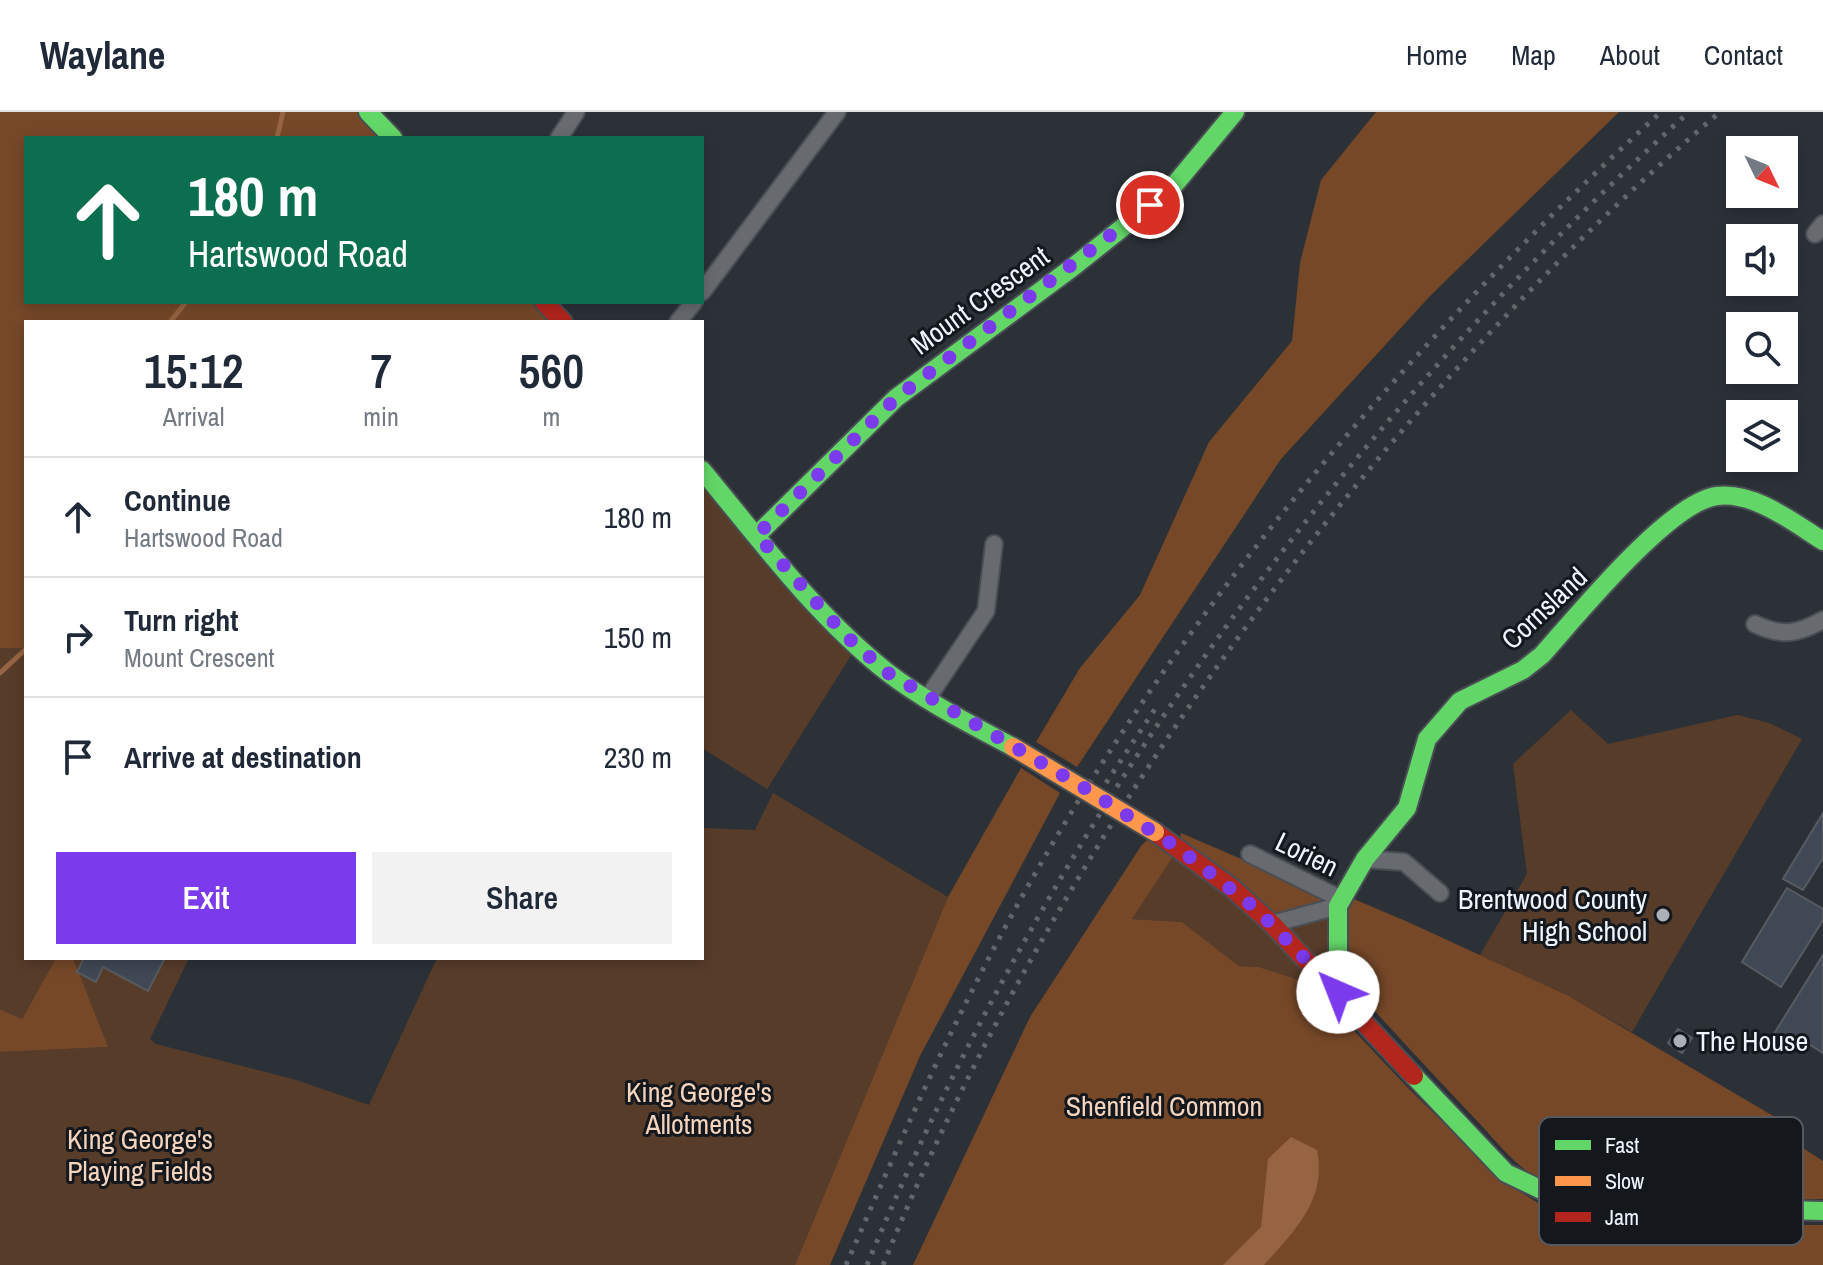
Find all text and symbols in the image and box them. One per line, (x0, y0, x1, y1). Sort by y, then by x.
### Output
text: Waylane (40, 30, 165, 81)
text: Home (1406, 36, 1467, 74)
text: Map (1511, 36, 1556, 74)
text: About (1600, 36, 1660, 74)
text: Contact (1704, 36, 1783, 74)
north arrow (1726, 136, 1798, 208)
map controls (1726, 136, 1798, 472)
text: 180 m (188, 158, 318, 233)
icon: ahead (56, 168, 160, 272)
pin (1116, 171, 1184, 239)
icon: arrive (1128, 183, 1172, 227)
button: sound (1726, 224, 1798, 296)
text: Hartswood Road (188, 230, 408, 278)
street label: Mount Crescent (903, 237, 1057, 363)
button: search (1726, 312, 1798, 384)
text: 15:12 (144, 338, 244, 403)
text: 7 (370, 338, 392, 403)
text: 560 (519, 338, 584, 403)
text: Arrival (163, 399, 224, 434)
text: min (363, 399, 399, 434)
text: m (543, 399, 560, 434)
button: layers (1726, 400, 1798, 472)
text: Continue (124, 480, 231, 520)
icon: ahead (56, 495, 100, 539)
text: 180 m (604, 497, 672, 537)
text: Hartswood Road (124, 520, 283, 555)
street label: Cornsland (1493, 558, 1595, 658)
text: Turn right (124, 600, 238, 640)
icon: right (56, 615, 100, 659)
text: 150 m (604, 617, 672, 657)
text: Mount Crescent (124, 640, 275, 675)
icon: arrive (56, 735, 100, 779)
text: Arrive at destination (124, 737, 362, 777)
text: 230 m (604, 737, 672, 777)
street label: Lorien (1269, 823, 1345, 885)
button: Exit (56, 852, 356, 944)
button: Share (372, 852, 672, 944)
place label: Brentwood County High School (1458, 880, 1648, 950)
marker: Brentwood County High School (1654, 906, 1672, 924)
position arrow (1296, 950, 1380, 1034)
place label: The House (1696, 1022, 1808, 1060)
marker: The House (1671, 1032, 1689, 1050)
park label: King George's Allotments (626, 1073, 772, 1143)
park label: Shenfield Common (1066, 1087, 1262, 1125)
legend (1539, 1117, 1803, 1245)
park label: King George's Playing Fields (67, 1120, 213, 1190)
text: Fast (1605, 1130, 1639, 1160)
text: Slow (1605, 1166, 1644, 1196)
text: Jam (1605, 1202, 1639, 1232)

